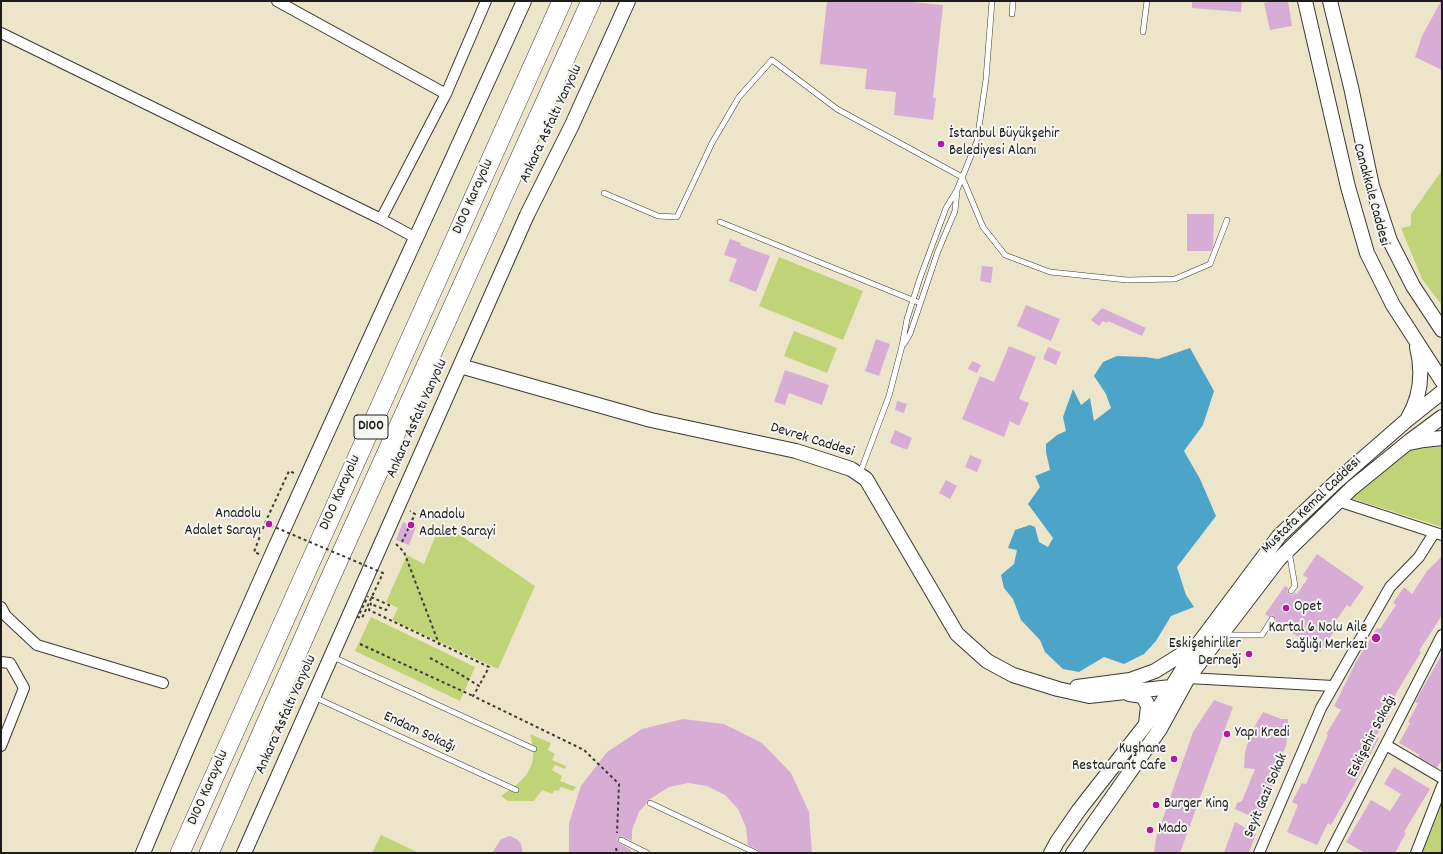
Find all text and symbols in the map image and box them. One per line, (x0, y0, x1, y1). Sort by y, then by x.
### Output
street label: Ankara Asfaltı Yanyolu (517, 62, 587, 186)
place label: İstanbul Büyükşehir Belediyesi Alanı (949, 126, 1060, 161)
marker: İstanbul Büyükşehir Belediyesi Alanı (936, 139, 946, 149)
street label: Canakkale Caddesi (1348, 142, 1392, 248)
street label: D100 Karayolu (449, 157, 499, 237)
street label: Ankara Asfaltı Yanyolu (384, 357, 452, 481)
road number: D100 (354, 415, 388, 439)
street label: Devrek Caddesi (768, 420, 856, 462)
street label: D100 Karayolu (316, 453, 366, 533)
street label: Mustafa Kemal Caddesi (1258, 454, 1366, 558)
place label: Anadolu Adalet Sarayı (185, 506, 261, 541)
place label: Anadolu Adalet Sarayi (419, 507, 495, 542)
marker: Anadolu Adalet Sarayı (264, 519, 274, 529)
marker: Anadolu Adalet Sarayi (406, 520, 416, 530)
place label: Opet (1294, 599, 1322, 617)
marker: Opet (1281, 603, 1291, 613)
place label: Kartal 6 Nolu Aile Sağlığı Merkezi (1268, 620, 1367, 655)
marker: Kartal 6 Nolu Aile Sağlığı Merkezi (1370, 632, 1382, 644)
place label: Eskişehirliler Derneği (1169, 636, 1241, 671)
marker: Eskişehirliler Derneği (1244, 649, 1254, 659)
street label: Ankara Asfaltı Yanyolu (253, 653, 321, 777)
street label: Eskişehir Sokağı (1345, 693, 1401, 781)
street label: Endam Sokağı (380, 708, 458, 758)
place label: Yapı Kredi (1235, 725, 1290, 743)
marker: Yapı Kredi (1222, 729, 1232, 739)
place label: Kuşhane Restaurant Cafe (1072, 741, 1166, 776)
street label: D100 Karayolu (184, 748, 234, 828)
street label: Seyit Gazi Sokak (1241, 751, 1293, 841)
marker: Kuşhane Restaurant Cafe (1169, 754, 1179, 764)
place label: Burger King (1164, 796, 1228, 814)
marker: Burger King (1151, 800, 1161, 810)
place label: Mado (1158, 821, 1188, 839)
marker: Mado (1145, 825, 1155, 835)

